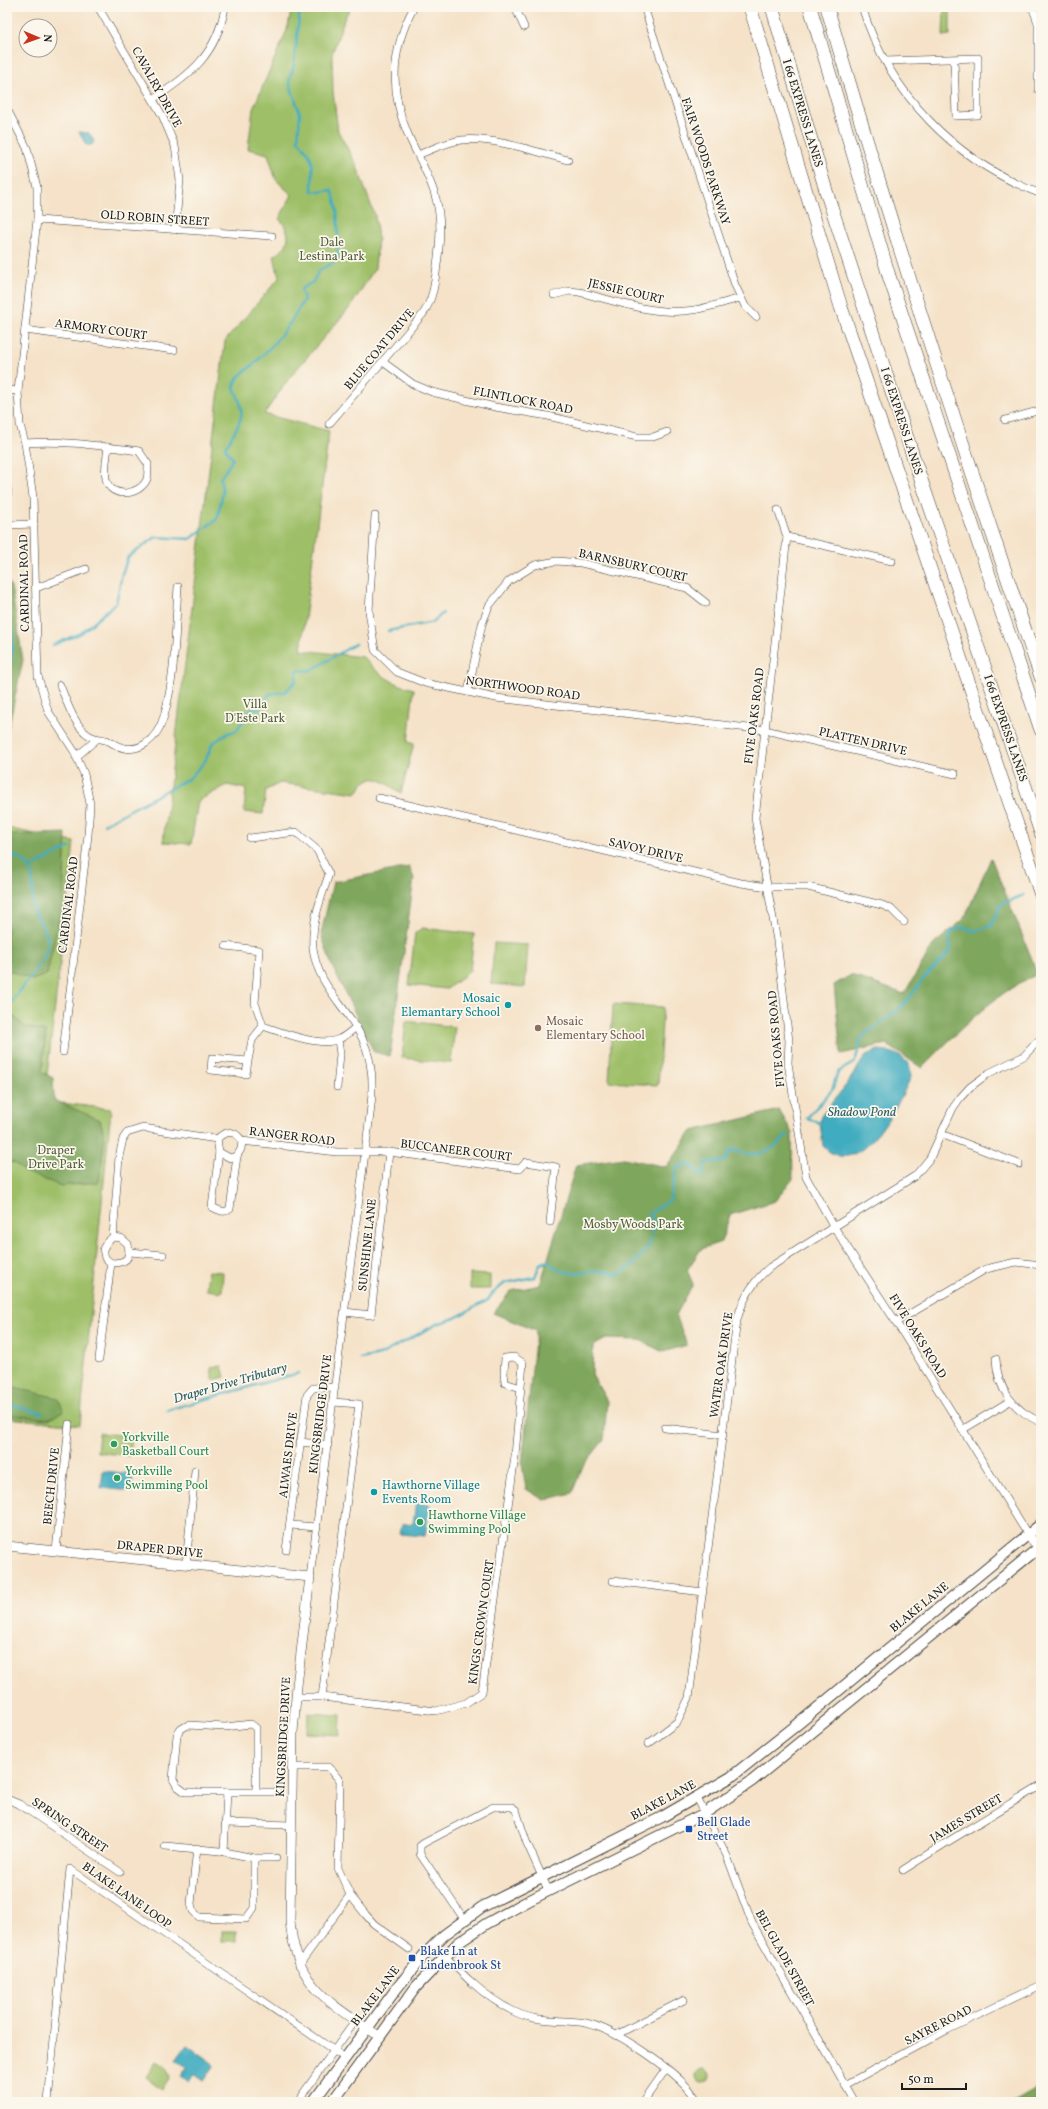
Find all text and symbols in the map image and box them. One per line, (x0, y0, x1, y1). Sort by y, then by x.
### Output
north arrow (18, 18, 58, 58)
text: N (39, 34, 54, 43)
street label: CAVALRY DRIVE (127, 44, 185, 131)
street label: I 66 EXPRESS LANES (778, 57, 826, 169)
street label: FAIR WOODS PARKWAY (677, 95, 733, 228)
street label: OLD ROBIN STREET (100, 207, 210, 231)
park label: Dale Lestina Park (299, 235, 365, 265)
street label: JESSIE COURT (586, 276, 665, 308)
street label: BLUE COAT DRIVE (341, 306, 418, 394)
street label: ARMORY COURT (54, 316, 148, 344)
street label: I 66 EXPRESS LANES (876, 365, 926, 477)
street label: FLINTLOCK ROAD (472, 383, 574, 419)
street label: CARDINAL ROAD (16, 534, 34, 632)
street label: BARNSBURY COURT (577, 546, 689, 586)
street label: FIVE OAKS ROAD (741, 667, 769, 765)
street label: NORTHWOOD ROAD (465, 673, 581, 705)
street label: I 66 EXPRESS LANES (979, 673, 1031, 784)
park label: Villa D'Este Park (225, 697, 285, 727)
street label: PLATTEN DRIVE (817, 724, 909, 760)
street label: SAVOY DRIVE (607, 835, 685, 867)
street label: CARDINAL ROAD (55, 856, 83, 954)
street label: FIVE OAKS ROAD (765, 990, 789, 1088)
place label: Mosaic Elemantary School (401, 991, 500, 1021)
marker: Mosaic Elemantary School (503, 1000, 513, 1010)
place label: Mosaic Elementary School (546, 1014, 645, 1044)
marker: Mosaic Elementary School (533, 1023, 543, 1033)
water label: Shadow Pond (828, 1104, 896, 1122)
street label: RANGER ROAD (248, 1124, 336, 1150)
street label: BUCCANEER COURT (399, 1136, 512, 1166)
park label: Draper Drive Park (28, 1143, 85, 1173)
street label: SUNSHINE LANE (355, 1198, 381, 1292)
park label: Mosby Woods Park (583, 1217, 683, 1233)
street label: FIVE OAKS ROAD (885, 1291, 950, 1382)
street label: WATER OAK DRIVE (707, 1311, 737, 1419)
street label: KINGSBRIDGE DRIVE (306, 1353, 336, 1475)
water label: Draper Drive Tributary (172, 1359, 290, 1409)
street label: ALWAES DRIVE (276, 1411, 302, 1499)
place label: Yorkville Basketball Court (122, 1430, 209, 1460)
marker: Yorkville Basketball Court (109, 1439, 119, 1449)
street label: BEECH DRIVE (40, 1447, 64, 1526)
place label: Yorkville Swimming Pool (125, 1464, 208, 1494)
marker: Yorkville Swimming Pool (112, 1473, 122, 1483)
place label: Hawthorne Village Events Room (382, 1478, 480, 1508)
marker: Hawthorne Village Events Room (369, 1487, 379, 1497)
place label: Hawthorne Village Swimming Pool (428, 1508, 526, 1538)
marker: Hawthorne Village Swimming Pool (415, 1517, 425, 1527)
street label: DRAPER DRIVE (116, 1537, 204, 1562)
street label: KINGS CROWN COURT (465, 1559, 499, 1686)
street label: BLAKE LANE (887, 1579, 953, 1637)
street label: KINGSBRIDGE DRIVE (273, 1677, 295, 1798)
street label: BLAKE LANE (628, 1777, 699, 1825)
street label: JAMES STREET (927, 1791, 1006, 1847)
street label: SPRING STREET (28, 1794, 111, 1857)
place label: Bell Glade Street (697, 1815, 751, 1845)
marker: Bell Glade Street (684, 1824, 694, 1834)
street label: BLAKE LANE LOOP (79, 1859, 174, 1933)
street label: BEL GLADE STREET (751, 1907, 817, 2010)
place label: Blake Ln at Lindenbrook St (420, 1944, 501, 1974)
marker: Blake Ln at Lindenbrook St (407, 1953, 417, 1963)
street label: BLAKE LANE (348, 1963, 404, 2030)
street label: SAYRE ROAD (902, 2002, 975, 2050)
scale bar (902, 2065, 966, 2091)
text: 50 m (908, 2072, 934, 2088)

